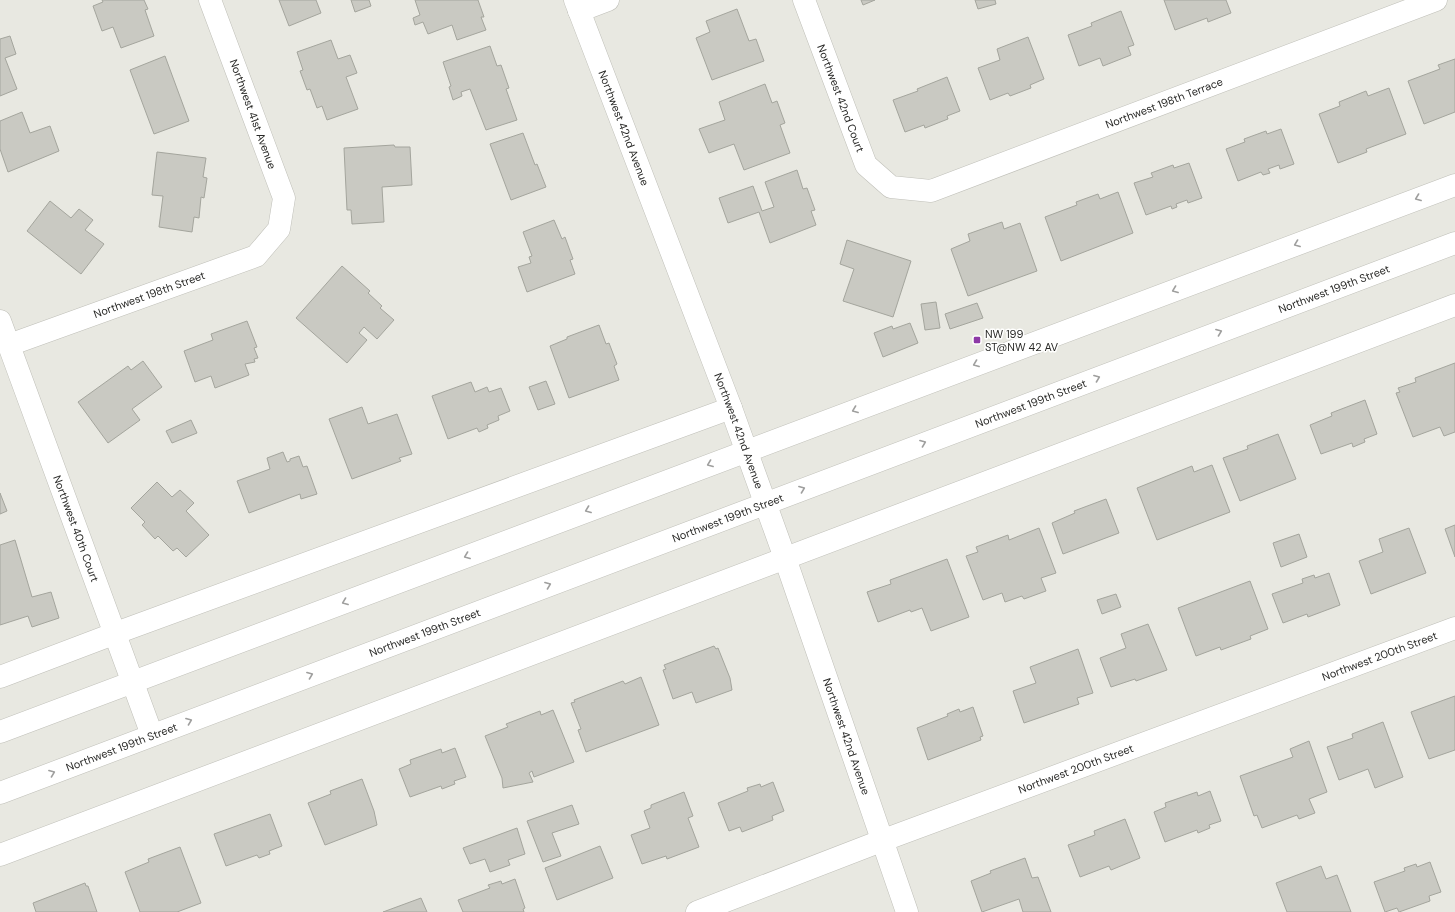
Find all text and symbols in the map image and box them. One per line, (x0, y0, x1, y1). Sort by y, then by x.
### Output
street label: Northwest 42nd Court (814, 42, 868, 154)
street label: Northwest 41st Avenue (227, 57, 279, 171)
street label: Northwest 42nd Avenue (596, 68, 652, 188)
street label: Northwest 198th Terrace (1103, 74, 1225, 131)
one-way arrow (1415, 194, 1422, 202)
one-way arrow (1293, 239, 1300, 247)
street label: Northwest 199th Street (1276, 261, 1391, 316)
street label: Northwest 198th Street (92, 268, 207, 321)
one-way arrow (1172, 285, 1179, 293)
place label: NW 199 ST@NW 42 AV (985, 327, 1059, 354)
one-way arrow (1215, 329, 1222, 337)
marker: NW 199 ST@NW 42 AV (972, 335, 982, 345)
one-way arrow (973, 360, 980, 368)
street label: Northwest 42nd Avenue (711, 371, 767, 491)
one-way arrow (1094, 374, 1101, 382)
street label: Northwest 199th Street (973, 376, 1088, 431)
one-way arrow (851, 405, 858, 413)
one-way arrow (920, 440, 927, 448)
one-way arrow (706, 460, 713, 468)
street label: Northwest 40th Court (50, 473, 102, 584)
one-way arrow (798, 486, 805, 494)
street label: Northwest 199th Street (670, 491, 785, 545)
one-way arrow (585, 506, 592, 514)
one-way arrow (463, 552, 470, 560)
one-way arrow (544, 582, 551, 590)
one-way arrow (341, 597, 348, 605)
street label: Northwest 199th Street (367, 605, 482, 660)
street label: Northwest 200th Street (1320, 628, 1439, 684)
one-way arrow (307, 672, 314, 680)
street label: Northwest 42nd Avenue (820, 676, 873, 797)
one-way arrow (185, 718, 192, 726)
street label: Northwest 199th Street (64, 720, 179, 774)
street label: Northwest 200th Street (1016, 741, 1135, 796)
one-way arrow (49, 769, 56, 777)

